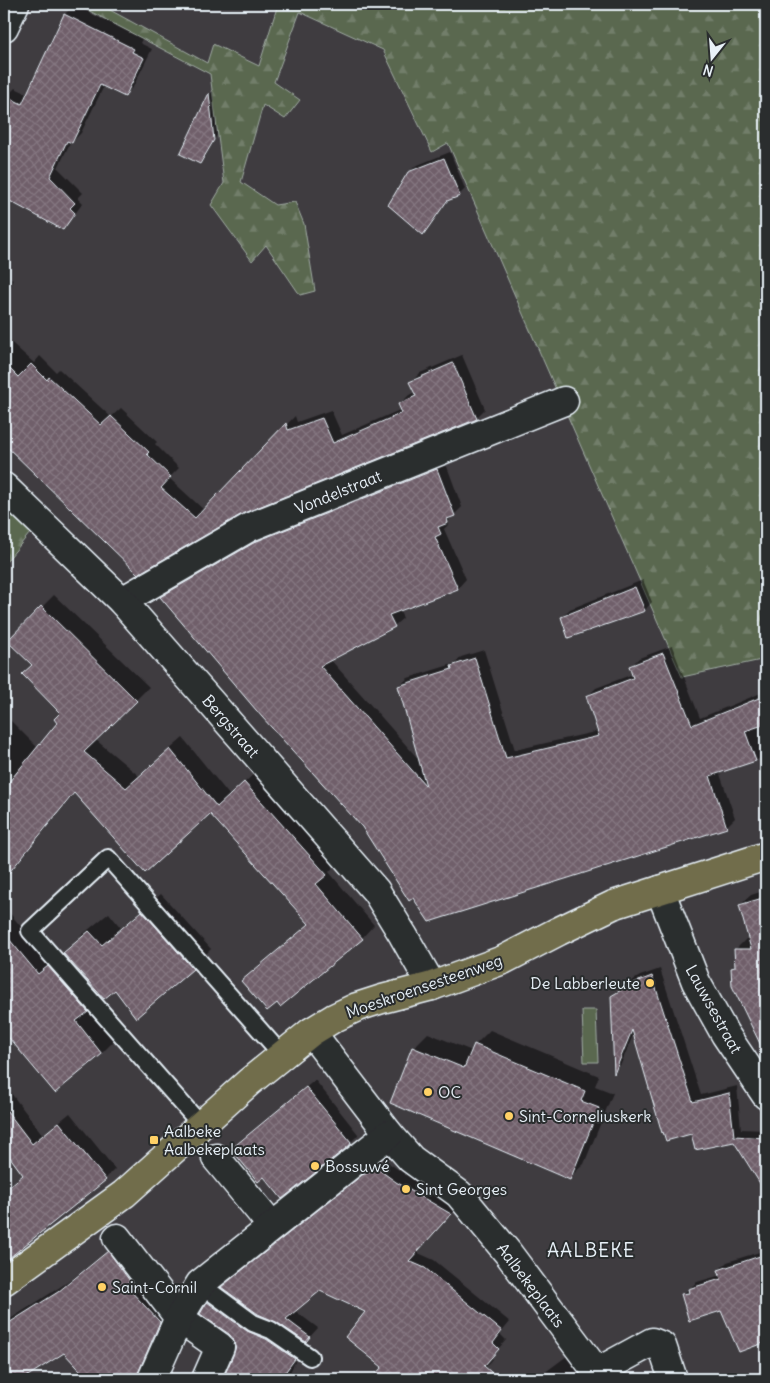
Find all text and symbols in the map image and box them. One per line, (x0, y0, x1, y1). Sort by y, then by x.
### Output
north arrow (688, 32, 738, 82)
text: N (701, 60, 715, 80)
street label: Vondelstraat (292, 465, 385, 518)
street label: Bergstraat (198, 690, 264, 762)
street label: Moeskroensesteenweg (343, 950, 505, 1022)
street label: Lauwsestraat (681, 961, 747, 1057)
place label: De Labberleute (530, 973, 640, 993)
marker: De Labberleute (644, 977, 656, 989)
place label: OC (438, 1082, 461, 1102)
marker: OC (422, 1086, 434, 1098)
place label: Sint-Corneliuskerk (519, 1106, 651, 1126)
marker: Sint-Corneliuskerk (503, 1110, 515, 1122)
place label: Aalbeke Aalbekeplaats (164, 1121, 265, 1159)
marker: Aalbeke Aalbekeplaats (148, 1134, 160, 1146)
place label: Bossuwé (325, 1156, 390, 1176)
marker: Bossuwé (309, 1160, 321, 1172)
place label: Sint Georges (416, 1179, 507, 1199)
marker: Sint Georges (400, 1183, 412, 1195)
district label: AALBEKE (547, 1238, 635, 1262)
street label: Aalbekeplaats (493, 1239, 569, 1331)
place label: Saint-Cornil (112, 1277, 197, 1297)
marker: Saint-Cornil (96, 1281, 108, 1293)

